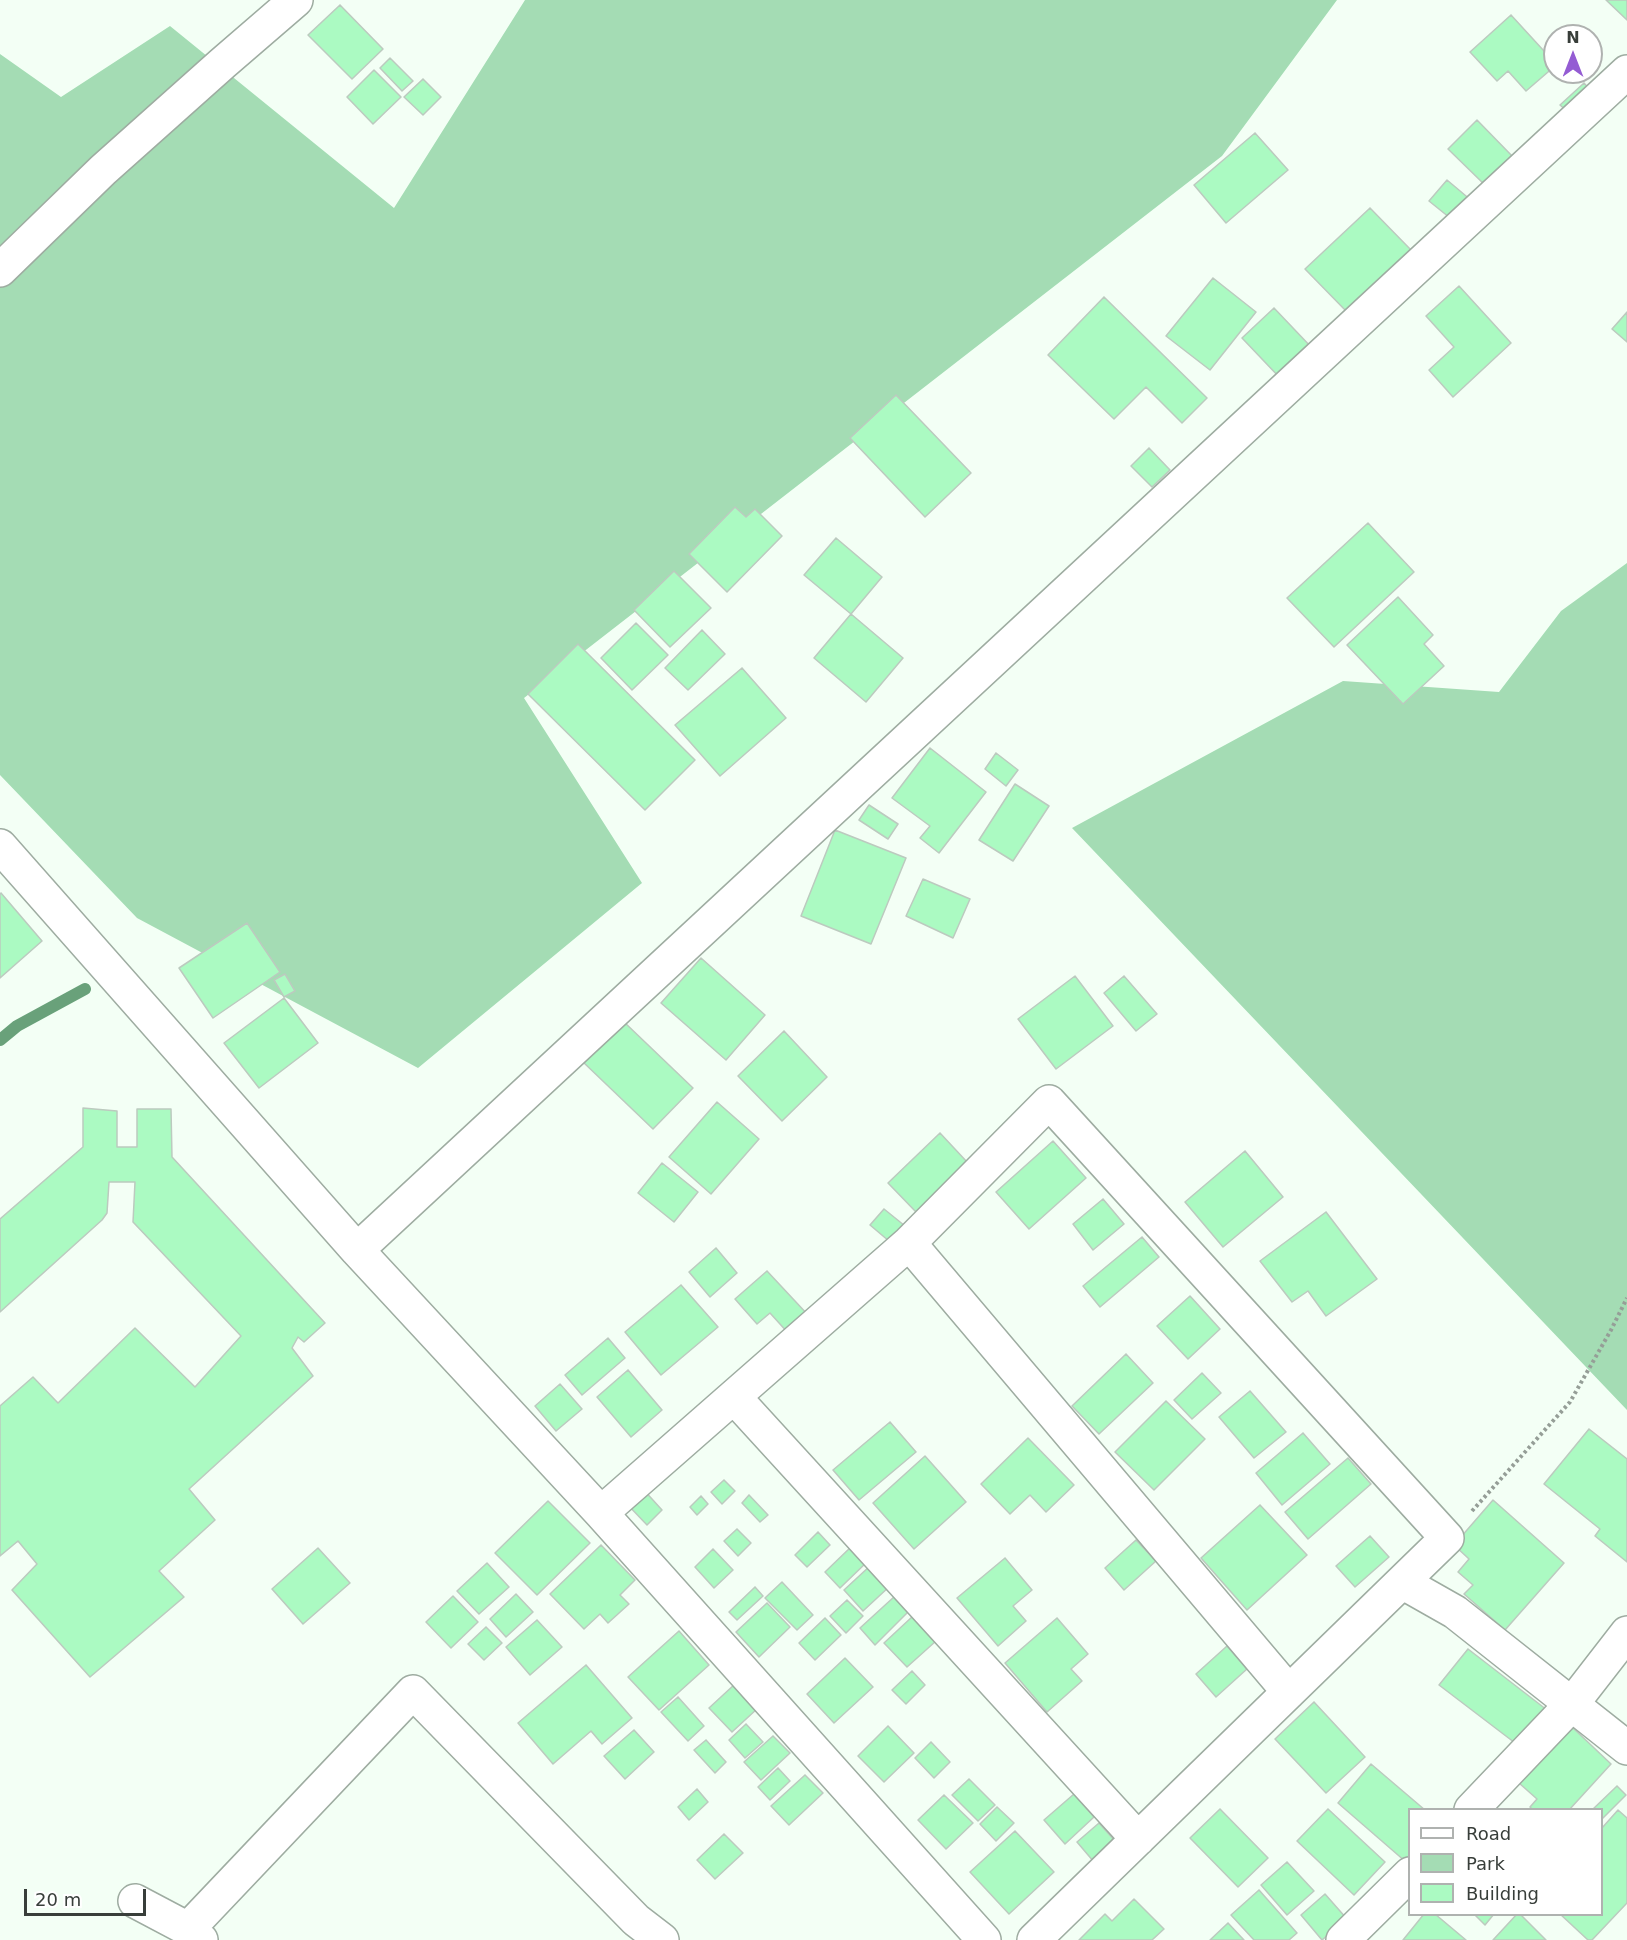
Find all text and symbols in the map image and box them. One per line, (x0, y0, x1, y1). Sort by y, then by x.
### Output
north arrow (1543, 24, 1603, 84)
text: N (1566, 28, 1580, 47)
legend (1408, 1808, 1603, 1916)
text: Road (1466, 1823, 1511, 1844)
text: Park (1466, 1853, 1505, 1874)
scale bar (27, 1877, 148, 1915)
text: Building (1466, 1883, 1539, 1904)
text: 20 m (35, 1889, 81, 1910)

